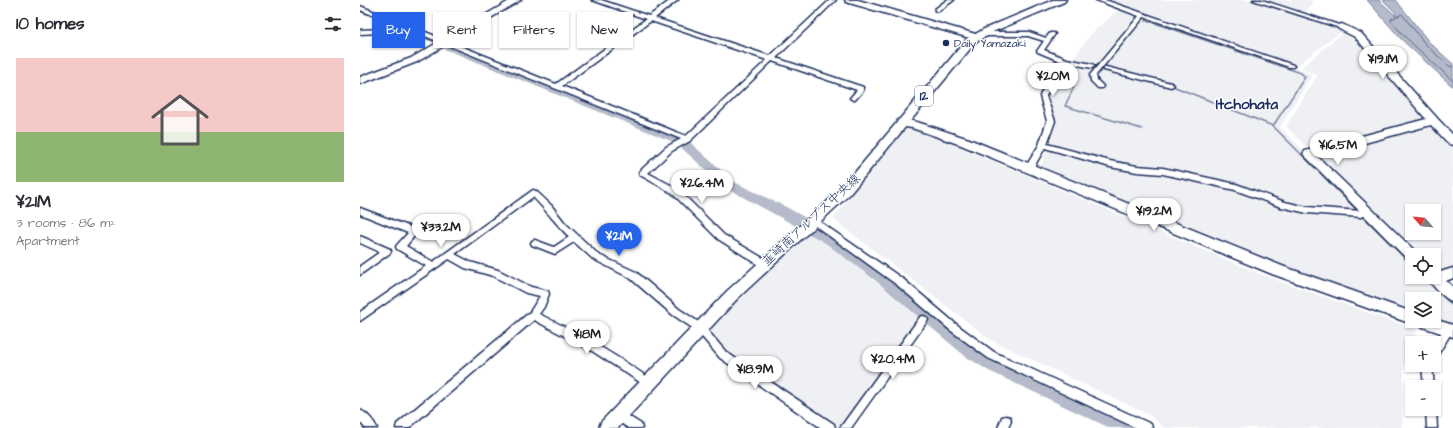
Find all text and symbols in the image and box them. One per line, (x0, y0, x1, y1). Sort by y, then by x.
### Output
text: 10 homes (16, 12, 85, 36)
chip: Buy (372, 12, 425, 48)
chip: Rent (433, 12, 491, 48)
chip: Filters (499, 12, 569, 48)
chip: New (577, 12, 633, 48)
icon: filters (322, 13, 344, 35)
place label: Daily Yamazaki (954, 36, 1026, 52)
marker: Daily Yamazaki (941, 38, 951, 48)
pin: ¥19.1M (1350, 46, 1416, 80)
text: ¥19.1M (1368, 50, 1398, 68)
pin: ¥20M (1029, 63, 1077, 97)
text: ¥20M (1036, 67, 1070, 85)
icon: home (144, 84, 216, 156)
road number: 12 (915, 86, 933, 106)
district label: Itchohata (1216, 94, 1279, 115)
pin: ¥16.5M (1305, 132, 1371, 166)
text: ¥16.5M (1319, 136, 1357, 154)
street label: 韮崎南アルプス中央線 (758, 169, 865, 270)
pin: ¥26.4M (669, 170, 735, 204)
text: ¥26.4M (680, 174, 724, 192)
text: ¥21M (16, 190, 51, 214)
pin: ¥19.2M (1121, 198, 1187, 232)
text: ¥19.2M (1136, 202, 1172, 220)
north arrow (1405, 204, 1441, 240)
map controls (1405, 204, 1441, 416)
text: 3 rooms · 86 m² (16, 214, 115, 232)
pin: ¥33.2M (408, 214, 474, 248)
text: ¥33.2M (421, 218, 461, 236)
pin: ¥21M (595, 223, 643, 257)
text: ¥21M (606, 227, 632, 245)
text: Apartment (16, 232, 80, 250)
button: locate (1405, 248, 1441, 284)
button: layers (1405, 292, 1441, 328)
pin: ¥18M (563, 321, 611, 355)
text: ¥18M (573, 325, 601, 343)
button: + (1405, 336, 1441, 372)
pin: ¥20.4M (860, 346, 926, 380)
text: ¥20.4M (871, 350, 915, 368)
pin: ¥18.9M (722, 356, 788, 390)
text: ¥18.9M (736, 360, 774, 378)
button: − (1405, 380, 1441, 416)

